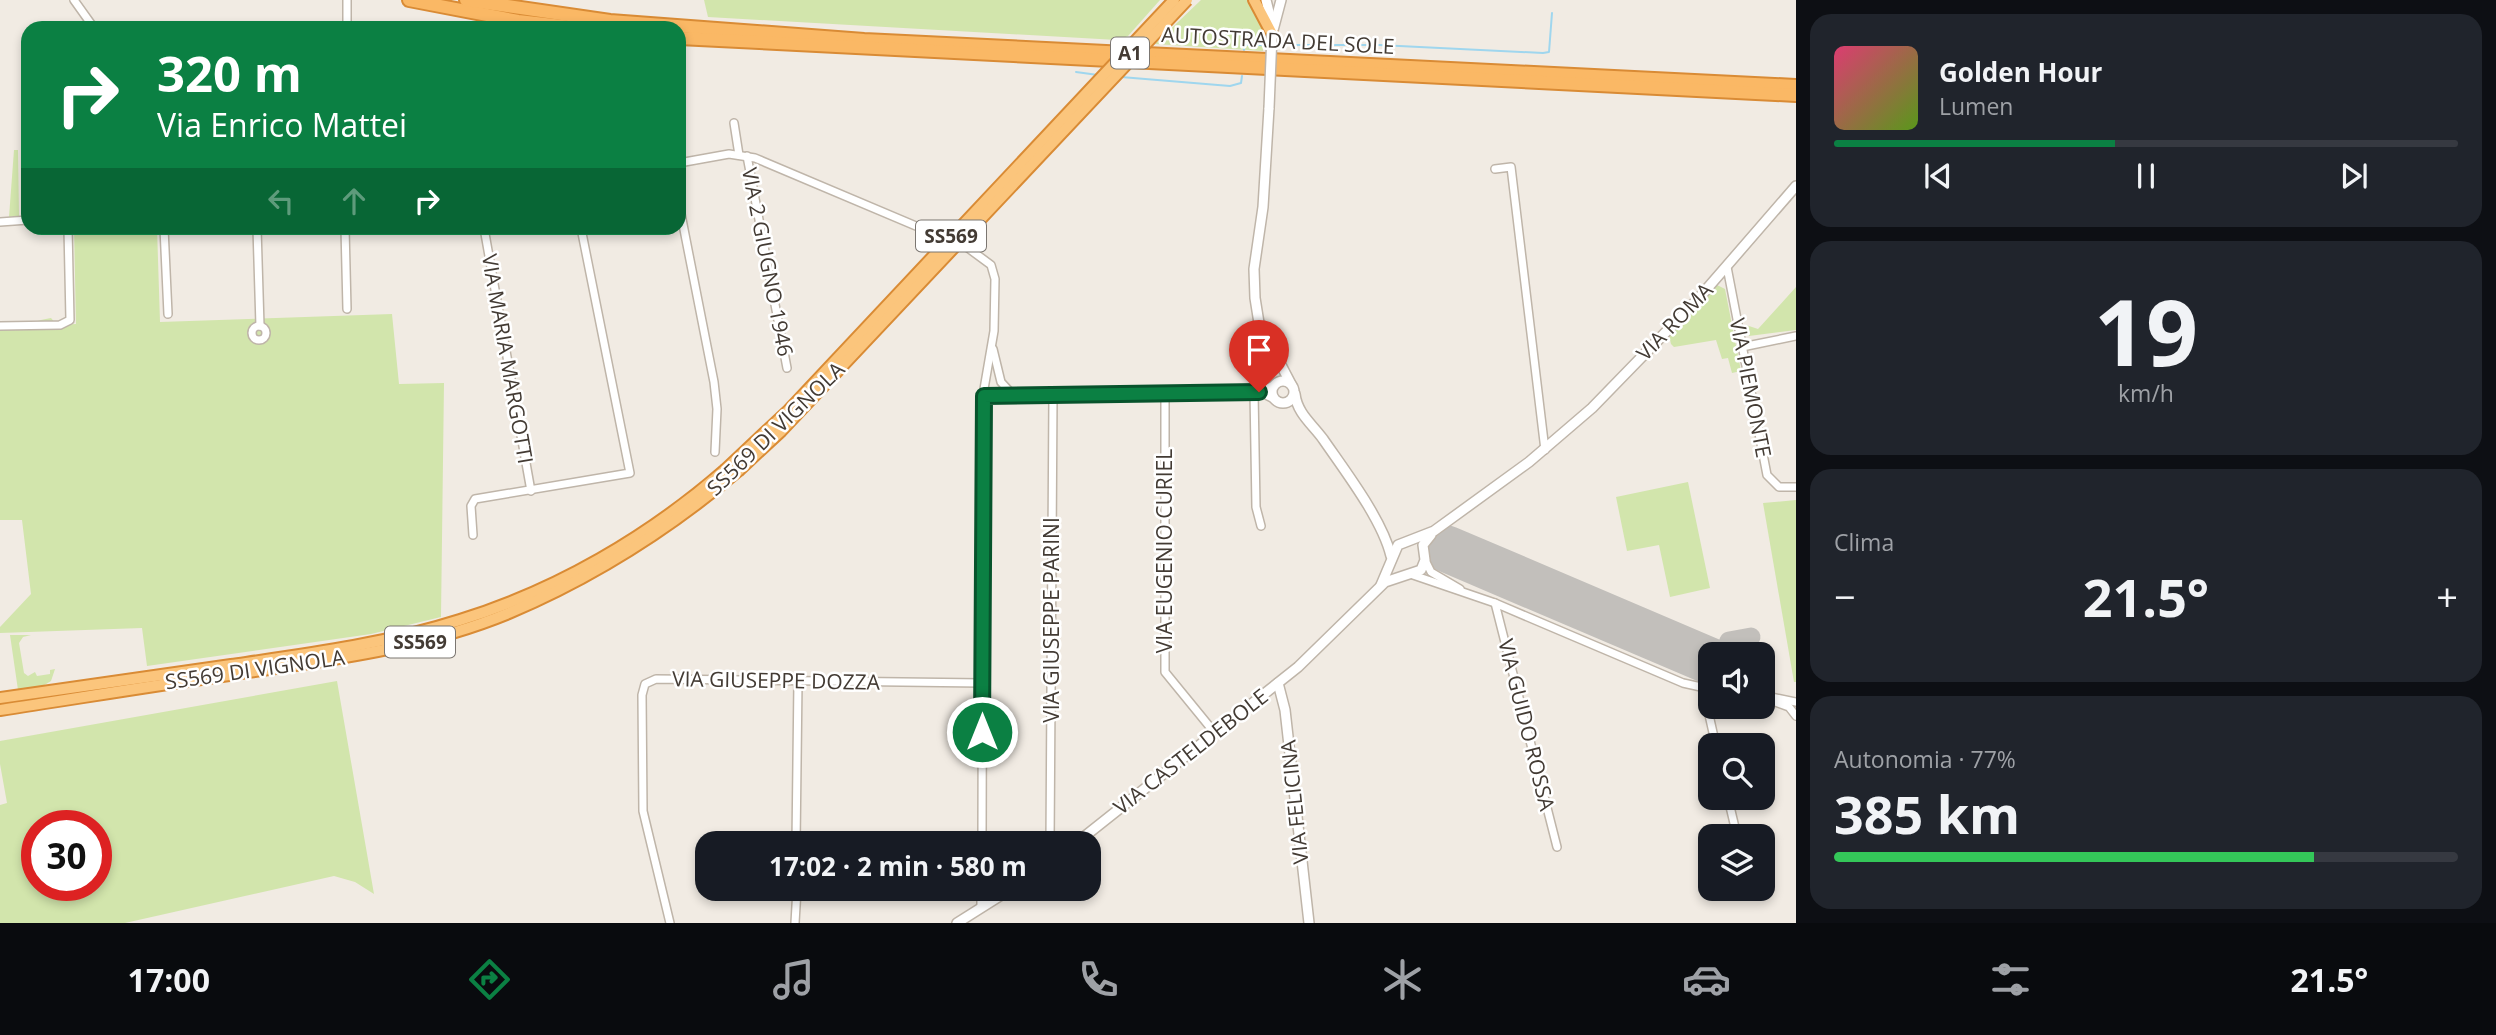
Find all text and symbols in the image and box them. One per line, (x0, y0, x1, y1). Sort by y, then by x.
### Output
street label: AUTOSTRADA DEL SOLE (1161, 20, 1395, 60)
road number: A1 (1111, 38, 1149, 68)
text: 320 m (157, 40, 302, 106)
icon: right (42, 49, 133, 140)
text: Golden Hour (1939, 54, 2102, 90)
text: Lumen (1939, 90, 2013, 122)
text: Via Enrico Mattei (157, 103, 407, 146)
icon: previous (1919, 157, 1957, 195)
icon: pause (2127, 157, 2165, 195)
icon: next (2335, 157, 2373, 195)
street label: VIA 2 GIUGNO 1946 (736, 165, 800, 359)
icon: left (262, 182, 300, 220)
icon: ahead (335, 182, 373, 220)
icon: right (408, 182, 446, 220)
road number: SS569 (916, 220, 986, 252)
street label: VIA MARIA MARGOTTI (476, 252, 540, 466)
text: 19 (2094, 269, 2198, 393)
street label: VIA ROMA (1630, 276, 1719, 366)
street label: VIA PIEMONTE (1724, 316, 1778, 460)
pin (1229, 320, 1289, 392)
icon: arrive (1240, 331, 1278, 369)
street label: SS569 DI VIGNOLA (700, 355, 851, 501)
text: km/h (2118, 377, 2174, 409)
street label: VIA EUGENIO CURIEL (1150, 449, 1178, 653)
street label: VIA GIUSEPPE PARINI (1037, 517, 1065, 723)
text: Clima (1834, 526, 1894, 558)
text: 21.5° (2083, 561, 2209, 632)
text: − (1834, 570, 1856, 622)
text: + (2436, 570, 2458, 622)
road number: SS569 (385, 626, 455, 657)
street label: VIA GUIDO ROSSA (1492, 636, 1562, 814)
street label: SS569 DI VIGNOLA (163, 642, 347, 695)
map controls (1698, 642, 1775, 901)
button: sound (1698, 642, 1775, 719)
street label: VIA GIUSEPPE DOZZA (672, 664, 881, 696)
street label: VIA CASTELDEBOLE (1107, 682, 1273, 820)
position arrow (945, 695, 1019, 769)
button: search (1698, 733, 1775, 810)
street label: VIA FELICINA (1273, 738, 1314, 866)
text: Autonomia · 77% (1834, 743, 2016, 775)
text: 385 km (1834, 778, 2020, 849)
speed limit sign: 30 (21, 810, 112, 901)
button: layers (1698, 824, 1775, 901)
text: 17:02 · 2 min · 580 m (769, 848, 1027, 884)
icon: directions (465, 955, 514, 1004)
icon: music (769, 955, 818, 1004)
icon: phone (1074, 955, 1123, 1004)
icon: climate (1378, 955, 1427, 1004)
icon: car (1682, 955, 1731, 1004)
icon: filters (1986, 955, 2035, 1004)
text: 17:00 (128, 958, 210, 1001)
text: 21.5° (2291, 958, 2368, 1001)

